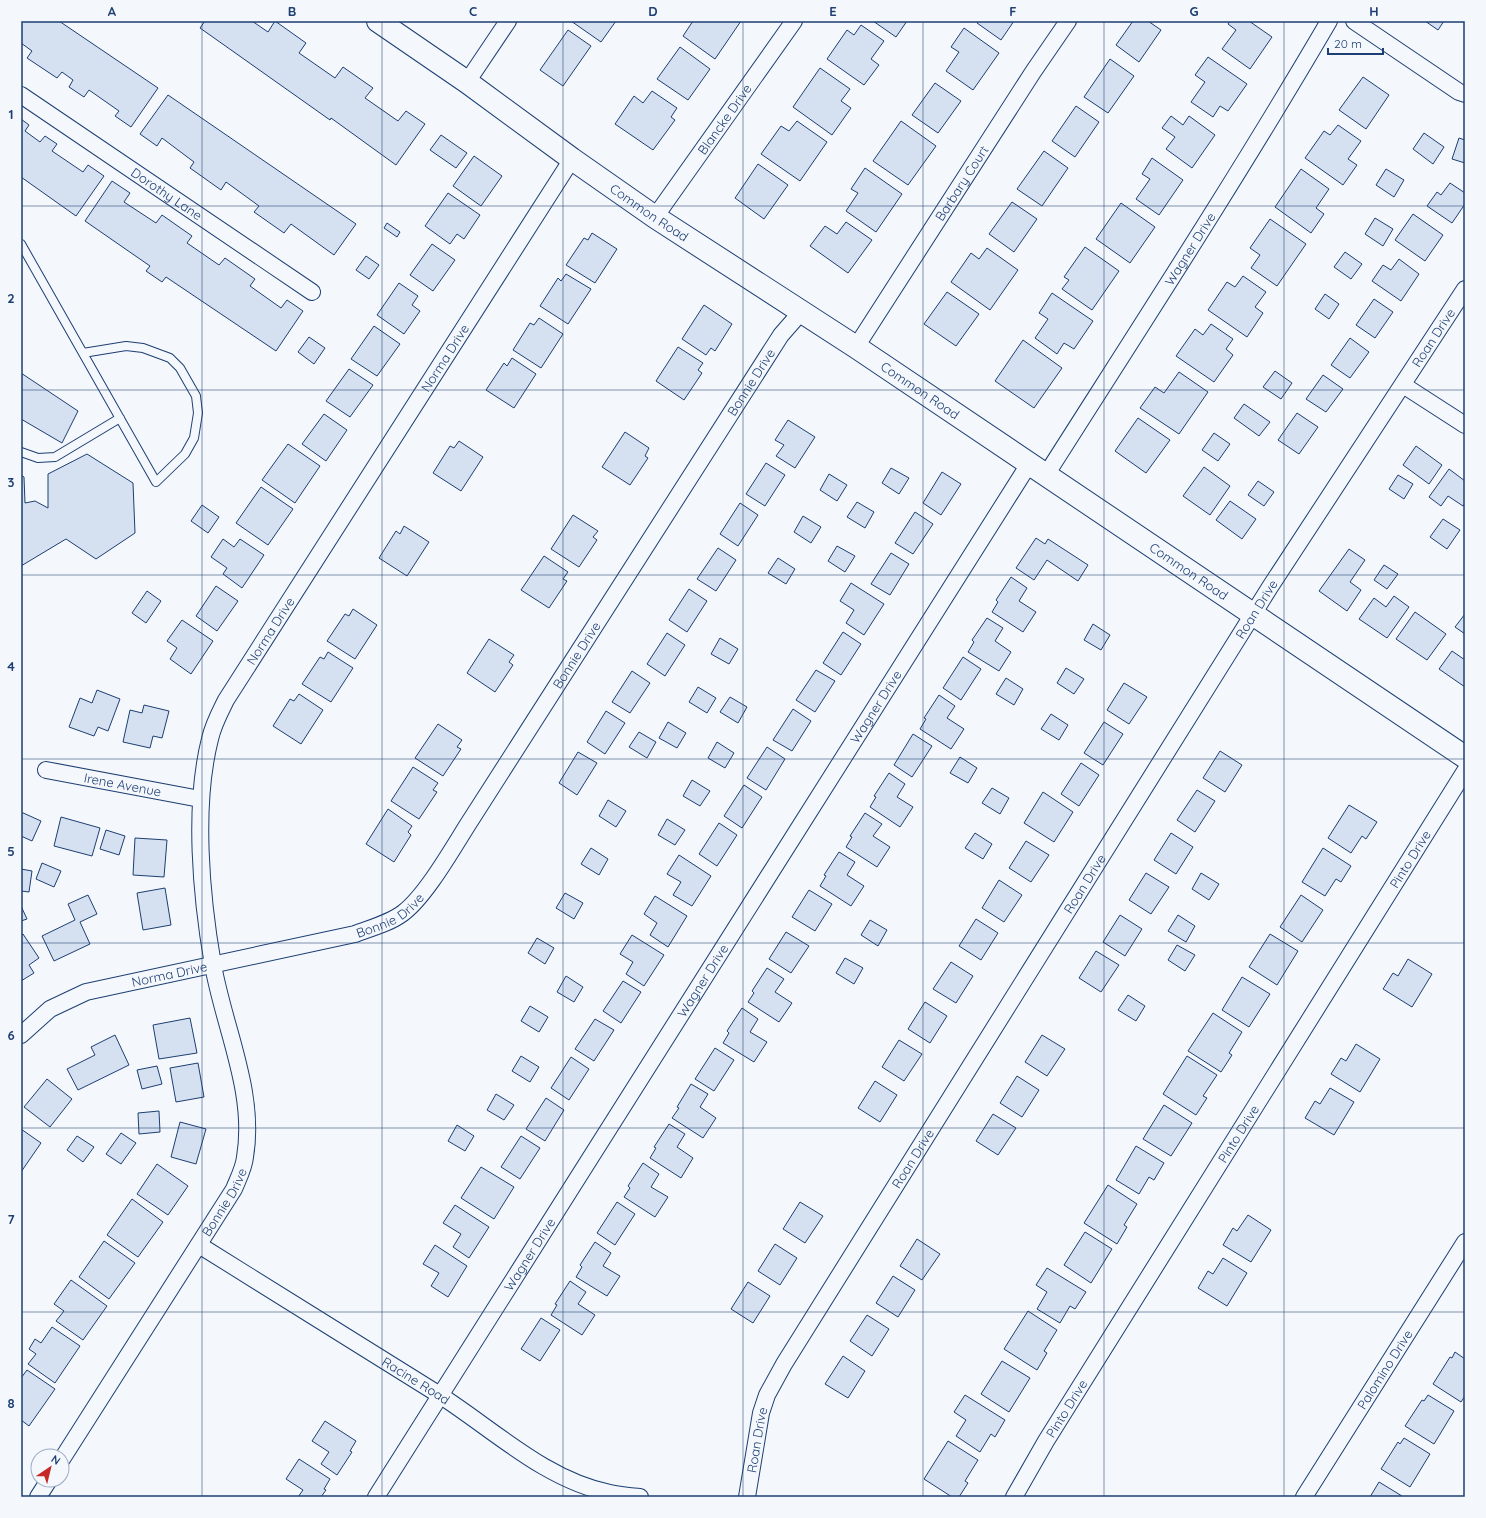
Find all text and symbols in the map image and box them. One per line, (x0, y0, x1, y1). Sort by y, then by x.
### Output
text: A (108, 3, 117, 19)
text: B (288, 3, 296, 19)
text: C (469, 3, 477, 19)
text: D (648, 3, 658, 19)
text: E (829, 3, 837, 19)
text: F (1009, 3, 1017, 19)
text: G (1189, 3, 1199, 19)
text: H (1369, 3, 1379, 19)
scale bar (1328, 30, 1383, 56)
text: 20 m (1334, 36, 1362, 51)
street label: Blancke Drive (694, 81, 755, 157)
text: 1 (8, 106, 14, 122)
street label: Barbary Court (931, 142, 992, 224)
street label: Dorothy Lane (128, 164, 205, 223)
street label: Common Road (607, 180, 691, 245)
street label: Wagner Drive (1161, 209, 1219, 288)
text: 2 (7, 290, 15, 306)
street label: Roan Drive (1408, 305, 1458, 370)
street label: Norma Drive (417, 321, 472, 395)
street label: Bonnie Drive (724, 346, 778, 418)
street label: Common Road (878, 358, 962, 422)
text: 3 (8, 474, 15, 490)
street label: Common Road (1147, 539, 1231, 603)
street label: Roan Drive (1232, 576, 1281, 642)
street label: Norma Drive (243, 594, 298, 668)
street label: Bonnie Drive (549, 618, 604, 691)
text: 4 (7, 658, 15, 674)
street label: Wagner Drive (847, 667, 905, 746)
street label: Irene Avenue (83, 769, 163, 800)
street label: Pinto Drive (1386, 827, 1434, 891)
text: 5 (7, 843, 15, 859)
street label: Roan Drive (1060, 851, 1109, 916)
street label: Bonnie Drive (354, 890, 427, 941)
street label: Wagner Drive (673, 941, 731, 1020)
street label: Norma Drive (130, 958, 209, 990)
text: 6 (7, 1027, 15, 1043)
street label: Pinto Drive (1214, 1102, 1262, 1166)
street label: Roan Drive (888, 1126, 937, 1191)
street label: Bonnie Drive (198, 1166, 250, 1239)
text: 7 (7, 1211, 15, 1227)
street label: Wagner Drive (500, 1215, 558, 1294)
street label: Palomino Drive (1353, 1326, 1416, 1412)
street label: Racine Road (379, 1353, 453, 1408)
street label: Pinto Drive (1042, 1376, 1090, 1440)
text: 8 (7, 1395, 15, 1411)
street label: Roan Drive (743, 1405, 771, 1474)
north arrow (30, 1448, 70, 1488)
text: N (48, 1452, 63, 1468)

